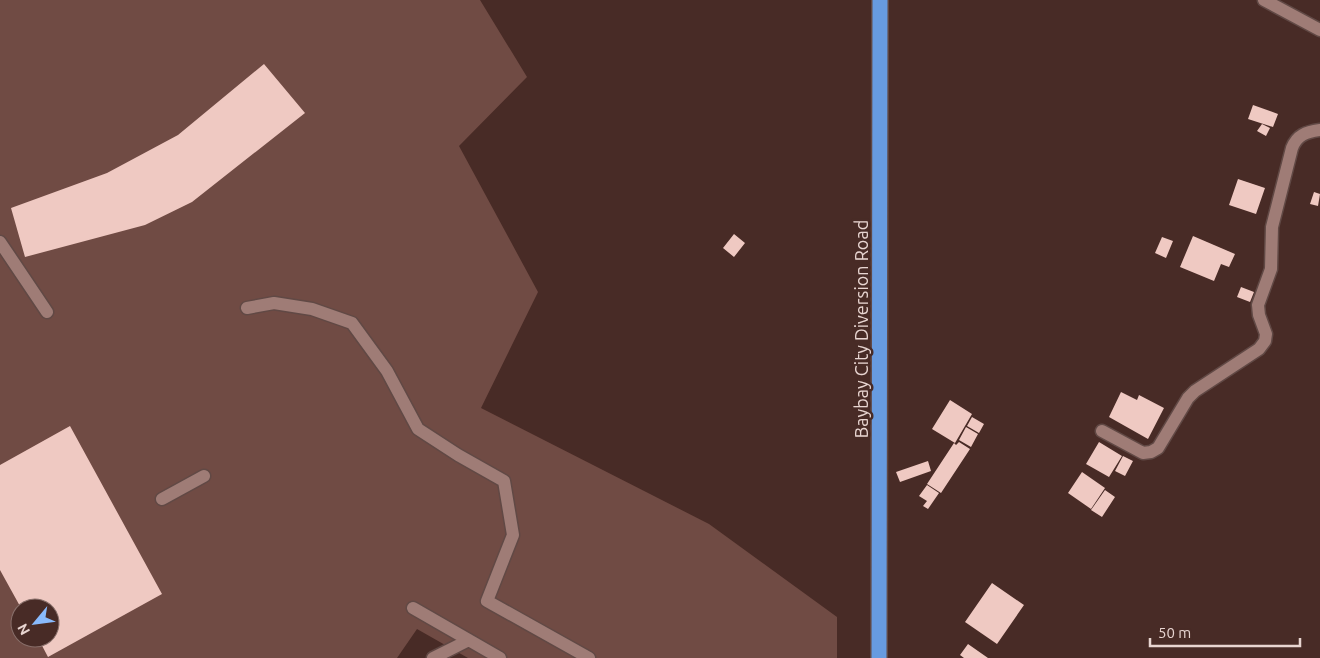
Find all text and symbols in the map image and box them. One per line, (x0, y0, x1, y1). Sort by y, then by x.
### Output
street label: Baybay City Diversion Road (851, 220, 871, 438)
north arrow (10, 598, 60, 648)
scale bar (1150, 616, 1300, 648)
text: N (14, 621, 33, 638)
text: 50 m (1158, 624, 1191, 641)

